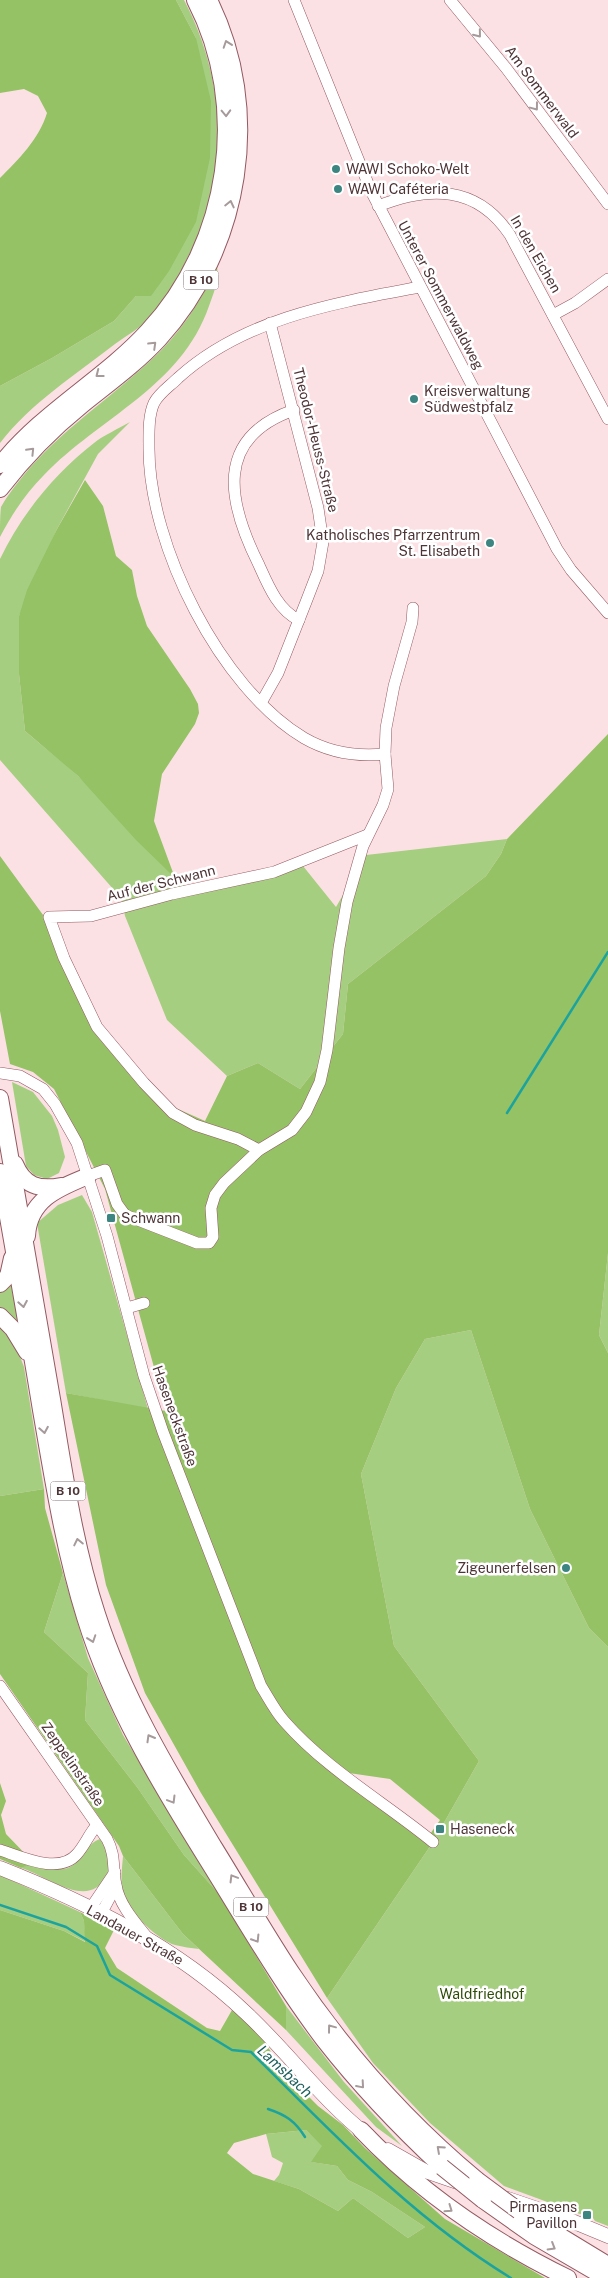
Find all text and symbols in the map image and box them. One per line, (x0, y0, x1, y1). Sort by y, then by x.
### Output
one-way arrow (473, 28, 481, 37)
one-way arrow (223, 40, 233, 48)
street label: Am Sommerwald (502, 43, 582, 141)
one-way arrow (529, 101, 538, 111)
one-way arrow (221, 110, 231, 118)
place label: WAWI Schoko-Welt (346, 161, 469, 177)
marker: WAWI Schoko-Welt (330, 163, 342, 175)
place label: WAWI Caféteria (348, 181, 449, 197)
marker: WAWI Caféteria (332, 183, 344, 195)
one-way arrow (224, 199, 235, 208)
street label: In den Eichen (507, 213, 565, 295)
street label: Unterer Sommerwaldweg (395, 218, 487, 372)
road number: B 10 (184, 270, 218, 290)
one-way arrow (148, 341, 157, 350)
street label: Theodor-Heuss-Straße (290, 366, 342, 514)
one-way arrow (96, 368, 105, 376)
place label: Kreisverwaltung Südwestpfalz (424, 383, 531, 415)
marker: Kreisverwaltung Südwestpfalz (408, 393, 420, 405)
one-way arrow (25, 448, 34, 457)
place label: Katholisches Pfarrzentrum St. Elisabeth (306, 527, 480, 559)
marker: Katholisches Pfarrzentrum St. Elisabeth (484, 537, 496, 549)
street label: Auf der Schwann (105, 862, 217, 904)
place label: Schwann (121, 1210, 180, 1226)
marker: Schwann (105, 1212, 117, 1224)
one-way arrow (18, 1300, 28, 1308)
street label: Haseneckstraße (149, 1363, 201, 1469)
one-way arrow (39, 1425, 49, 1434)
road number: B 10 (50, 1482, 86, 1500)
one-way arrow (73, 1538, 84, 1546)
place label: Zigeunerfelsen (457, 1560, 556, 1576)
marker: Zigeunerfelsen (560, 1562, 572, 1574)
one-way arrow (86, 1634, 96, 1643)
street label: Zeppelinstraße (38, 1719, 108, 1809)
one-way arrow (146, 1734, 156, 1743)
one-way arrow (165, 1795, 175, 1804)
place label: Haseneck (450, 1821, 515, 1837)
marker: Haseneck (434, 1823, 446, 1835)
one-way arrow (230, 1874, 239, 1883)
road number: B 10 (234, 1898, 268, 1916)
street label: Landauer Straße (84, 1902, 186, 1968)
one-way arrow (250, 1933, 260, 1942)
park label: Waldfriedhof (440, 1986, 525, 2002)
one-way arrow (328, 2024, 337, 2034)
water label: Lamsbach (254, 2041, 316, 2101)
one-way arrow (355, 2079, 364, 2088)
one-way arrow (437, 2146, 446, 2155)
place label: Pirmasens Pavillon (509, 2199, 577, 2231)
one-way arrow (444, 2203, 453, 2212)
marker: Pirmasens Pavillon (581, 2209, 593, 2221)
one-way arrow (547, 2241, 556, 2251)

